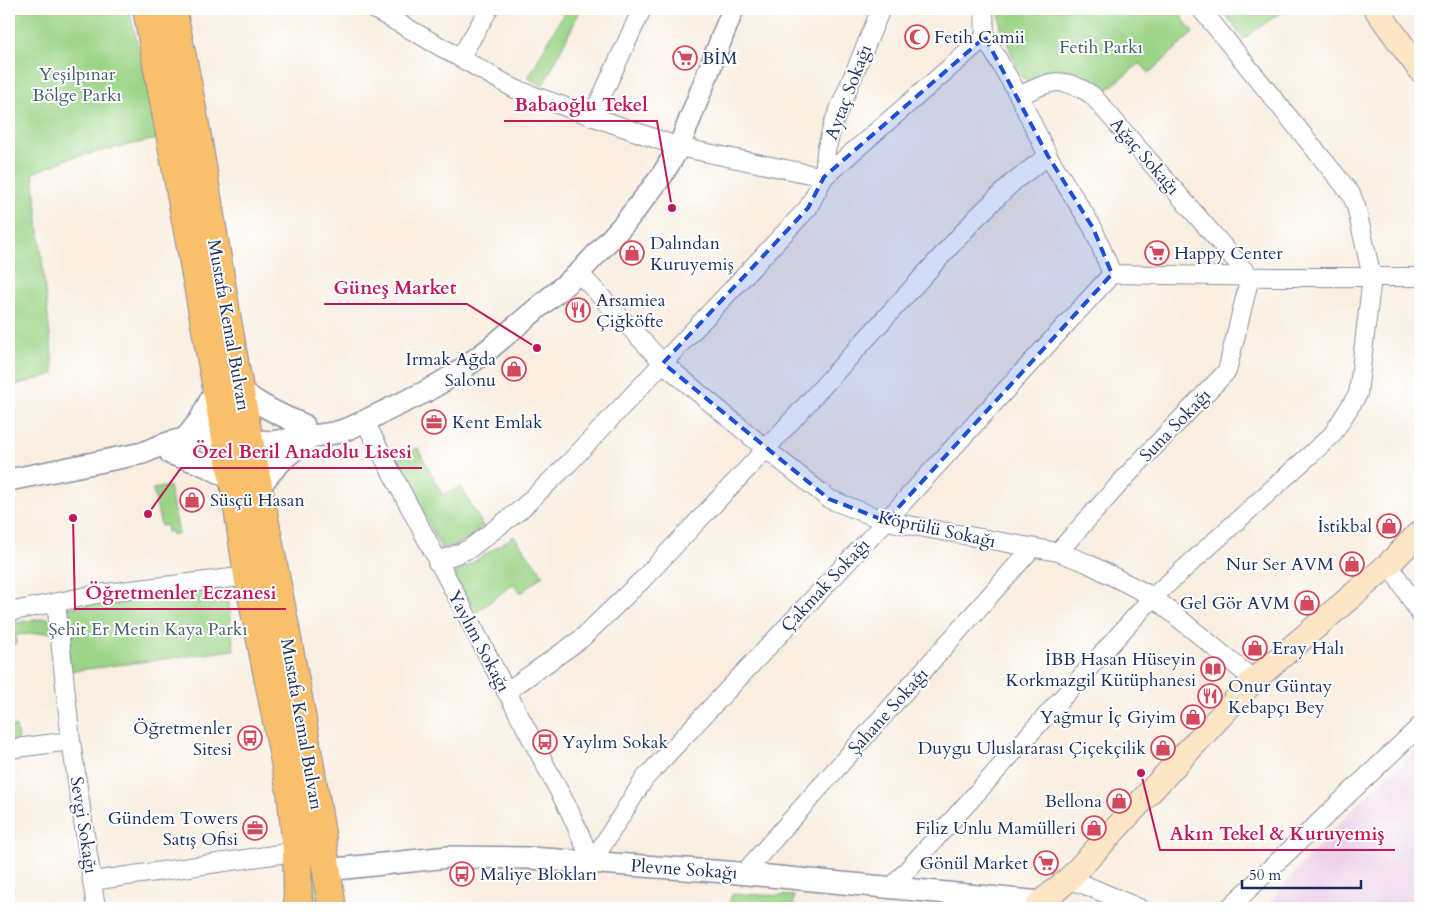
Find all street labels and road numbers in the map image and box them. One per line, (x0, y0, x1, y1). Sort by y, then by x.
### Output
street label: Aytaç Sokağı (819, 41, 878, 143)
street label: Ağaç Sokağı (1104, 112, 1185, 200)
street label: Mustafa Kemal Bulvarı (201, 237, 256, 413)
street label: Suna Sokağı (1134, 383, 1217, 468)
street label: Köprülü Sokağı (876, 505, 998, 554)
street label: Çakmak Sokağı (775, 533, 875, 638)
street label: Yaylım Sokağı (441, 586, 516, 696)
street label: Mustafa Kemal Bulvarı (274, 636, 329, 812)
street label: Şahane Sokağı (843, 662, 934, 760)
street label: Sevgi Sokağı (64, 775, 103, 875)
street label: Plevne Sokağı (630, 853, 738, 886)

